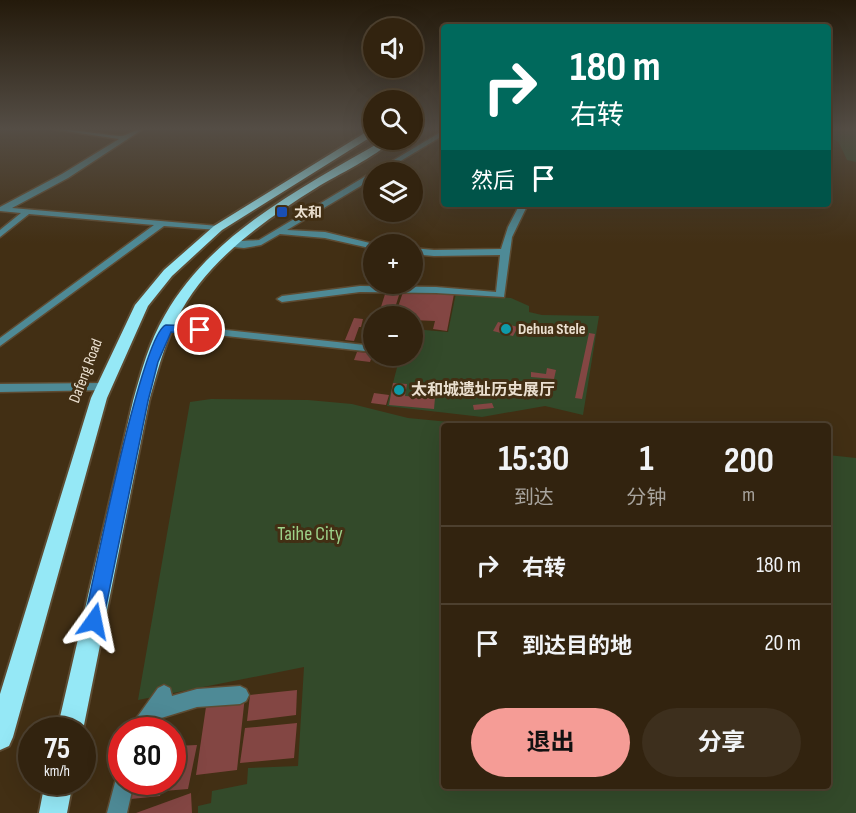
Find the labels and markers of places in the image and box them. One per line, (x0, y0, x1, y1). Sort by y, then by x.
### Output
place label: 太和 (294, 204, 322, 221)
marker: 太和 (275, 205, 289, 219)
pin (174, 304, 225, 355)
place label: Dehua Stele (518, 320, 586, 339)
marker: Dehua Stele (499, 322, 513, 336)
place label: 太和城遗址历史展厅 (411, 380, 555, 400)
marker: 太和城遗址历史展厅 (392, 383, 406, 397)

